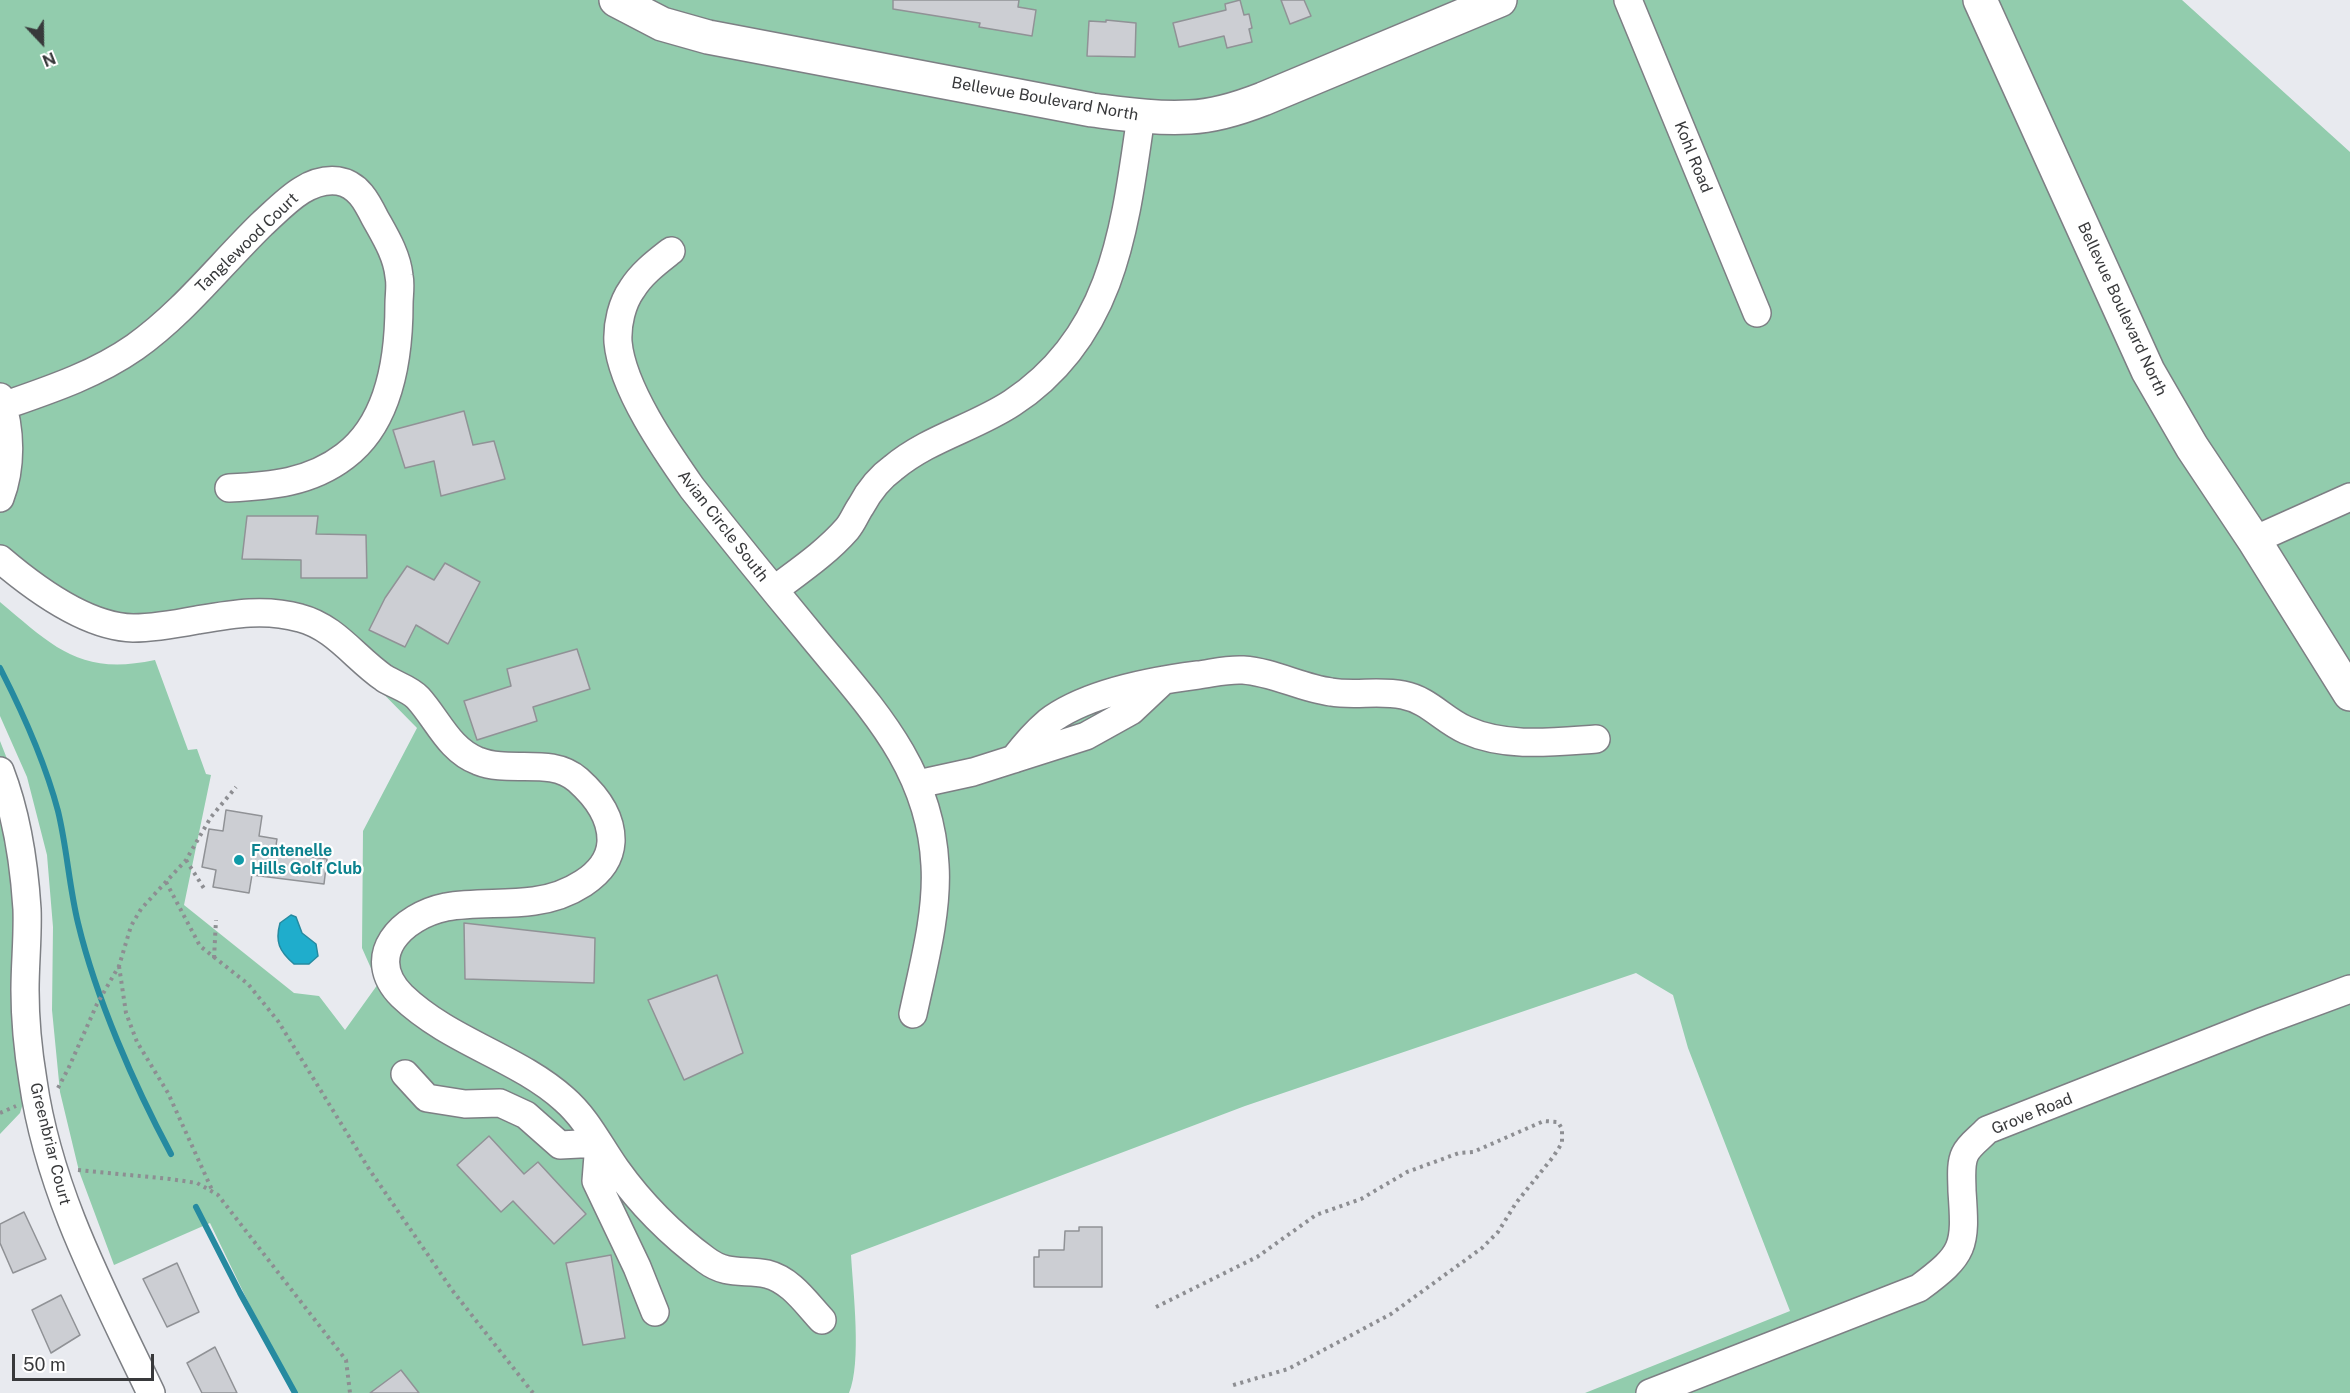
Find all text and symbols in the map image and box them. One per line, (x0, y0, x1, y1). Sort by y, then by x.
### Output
north arrow (12, 12, 72, 72)
text: N (40, 48, 58, 70)
street label: Bellevue Boulevard North (950, 73, 1140, 125)
street label: Kohl Road (1670, 118, 1716, 196)
street label: Tanglewood Court (192, 189, 302, 297)
street label: Bellevue Boulevard North (2073, 219, 2171, 399)
street label: Avian Circle South (674, 466, 772, 586)
place label: Fontenelle Hills Golf Club (251, 841, 362, 879)
marker: Fontenelle Hills Golf Club (232, 853, 246, 867)
street label: Greenbriar Court (25, 1081, 75, 1207)
street label: Grove Road (1989, 1089, 2075, 1139)
scale bar (15, 1342, 158, 1380)
text: 50 m (23, 1354, 66, 1375)

